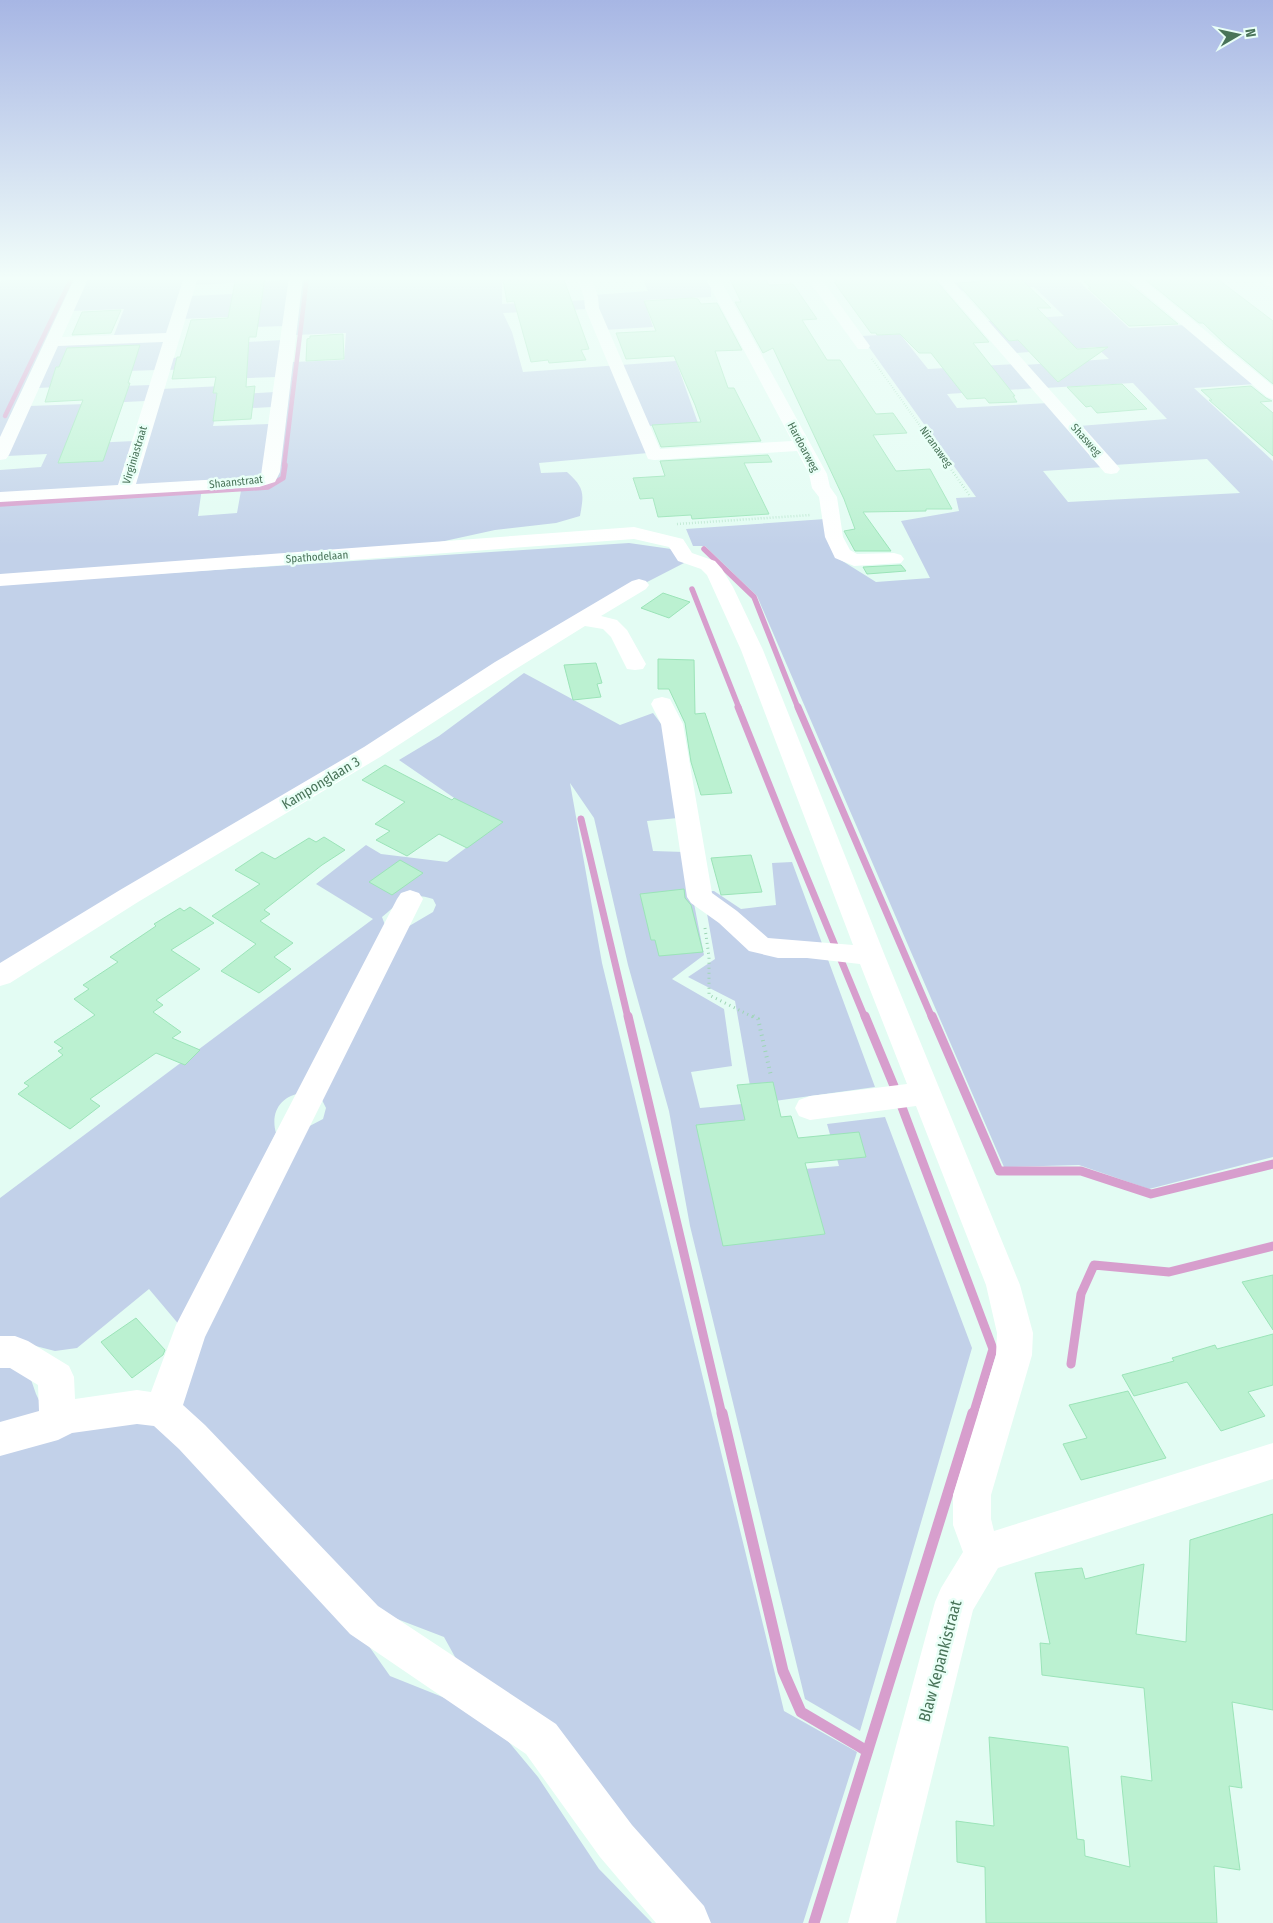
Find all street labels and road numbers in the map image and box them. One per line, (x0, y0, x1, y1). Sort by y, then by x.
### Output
street label: Hardoarweg (785, 420, 822, 475)
street label: Shasweg (1068, 421, 1104, 459)
street label: Virginiastraat (120, 424, 150, 486)
street label: Niranaweg (917, 424, 956, 471)
street label: Shaanstraat (209, 473, 264, 491)
street label: Spathodelaan (285, 548, 349, 566)
street label: Kamponglaan 3 (279, 753, 363, 813)
street label: Blaw Kepankistraat (915, 1597, 966, 1724)

